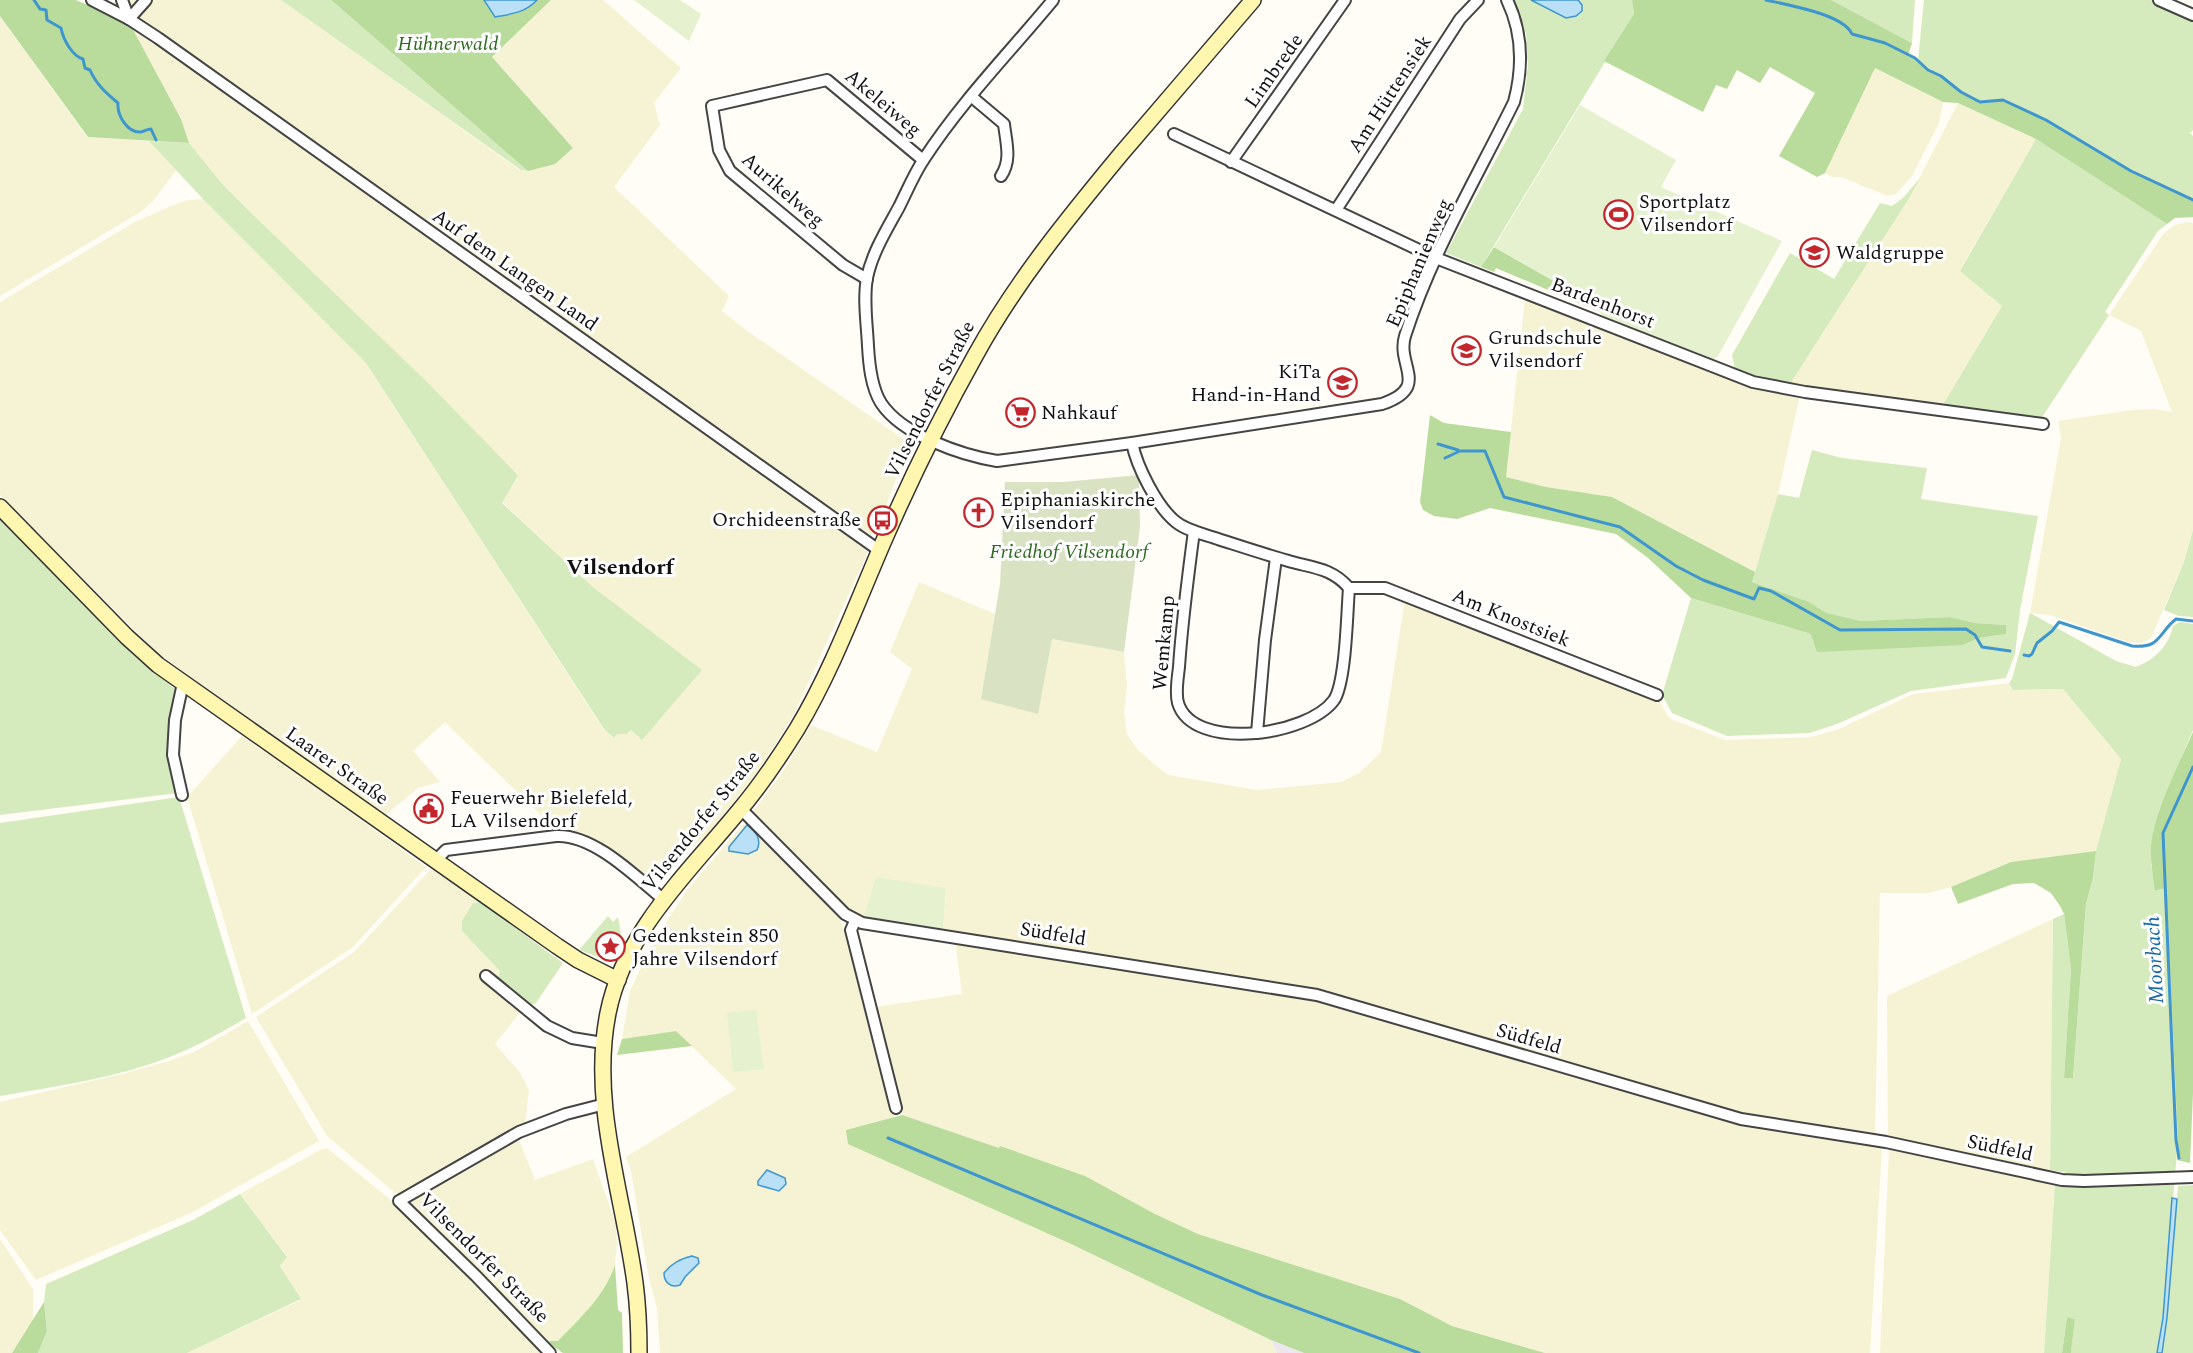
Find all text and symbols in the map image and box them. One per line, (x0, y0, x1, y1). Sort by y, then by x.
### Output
street label: Limbrede (1237, 27, 1311, 115)
park label: Hühnerwald (398, 29, 498, 59)
street label: Am Hüttensiek (1340, 29, 1440, 159)
street label: Akeleiweg (838, 62, 928, 144)
street label: Aurikelweg (735, 145, 831, 235)
place label: Sportplatz Vilsendorf (1639, 187, 1735, 240)
street label: Epiphanienweg (1378, 194, 1460, 332)
sports icon: Sportplatz Vilsendorf (1602, 198, 1634, 230)
street label: Auf dem Langen Land (426, 201, 604, 339)
school or university icon: Waldgruppe (1799, 237, 1831, 269)
place label: Waldgruppe (1836, 238, 1944, 268)
street label: Bardenhorst (1547, 269, 1659, 337)
street label: Vilsendorfer Straße (877, 316, 983, 484)
place label: Grundschule Vilsendorf (1488, 323, 1602, 376)
school or university icon: Grundschule Vilsendorf (1451, 334, 1483, 366)
place label: KiTa Hand-in-Hand (1191, 357, 1321, 410)
school or university icon: KiTa Hand-in-Hand (1326, 367, 1358, 399)
supermarket icon: Nahkauf (1004, 397, 1036, 429)
place label: Nahkauf (1041, 398, 1119, 428)
place label: Epiphaniaskirche Vilsendorf (1000, 485, 1155, 538)
church icon: Epiphaniaskirche Vilsendorf (963, 496, 995, 528)
bus stop icon: Orchideenstraße (866, 504, 898, 536)
place label: Orchideenstraße (712, 505, 861, 535)
park label: Friedhof Vilsendorf (989, 537, 1152, 567)
district label: Vilsendorf (566, 551, 676, 584)
street label: Am Knostsiek (1447, 581, 1575, 655)
street label: Wemkamp (1145, 594, 1183, 692)
street label: Laarer Straße (279, 719, 395, 813)
street label: Vilsendorfer Straße (635, 744, 767, 898)
place label: Feuerwehr Bielefeld, LA Vilsendorf (450, 783, 633, 836)
public building icon: Feuerwehr Bielefeld, LA Vilsendorf (413, 793, 445, 825)
street label: Südfeld (1018, 914, 1088, 954)
water label: Moorbach (2137, 915, 2173, 1005)
place label: Gedenkstein 850 Jahre Vilsendorf (632, 921, 779, 974)
place icon: Gedenkstein 850 Jahre Vilsendorf (595, 931, 627, 963)
street label: Südfeld (1493, 1015, 1565, 1063)
street label: Südfeld (1964, 1126, 2036, 1170)
street label: Vilsendorfer Straße (412, 1186, 556, 1330)

